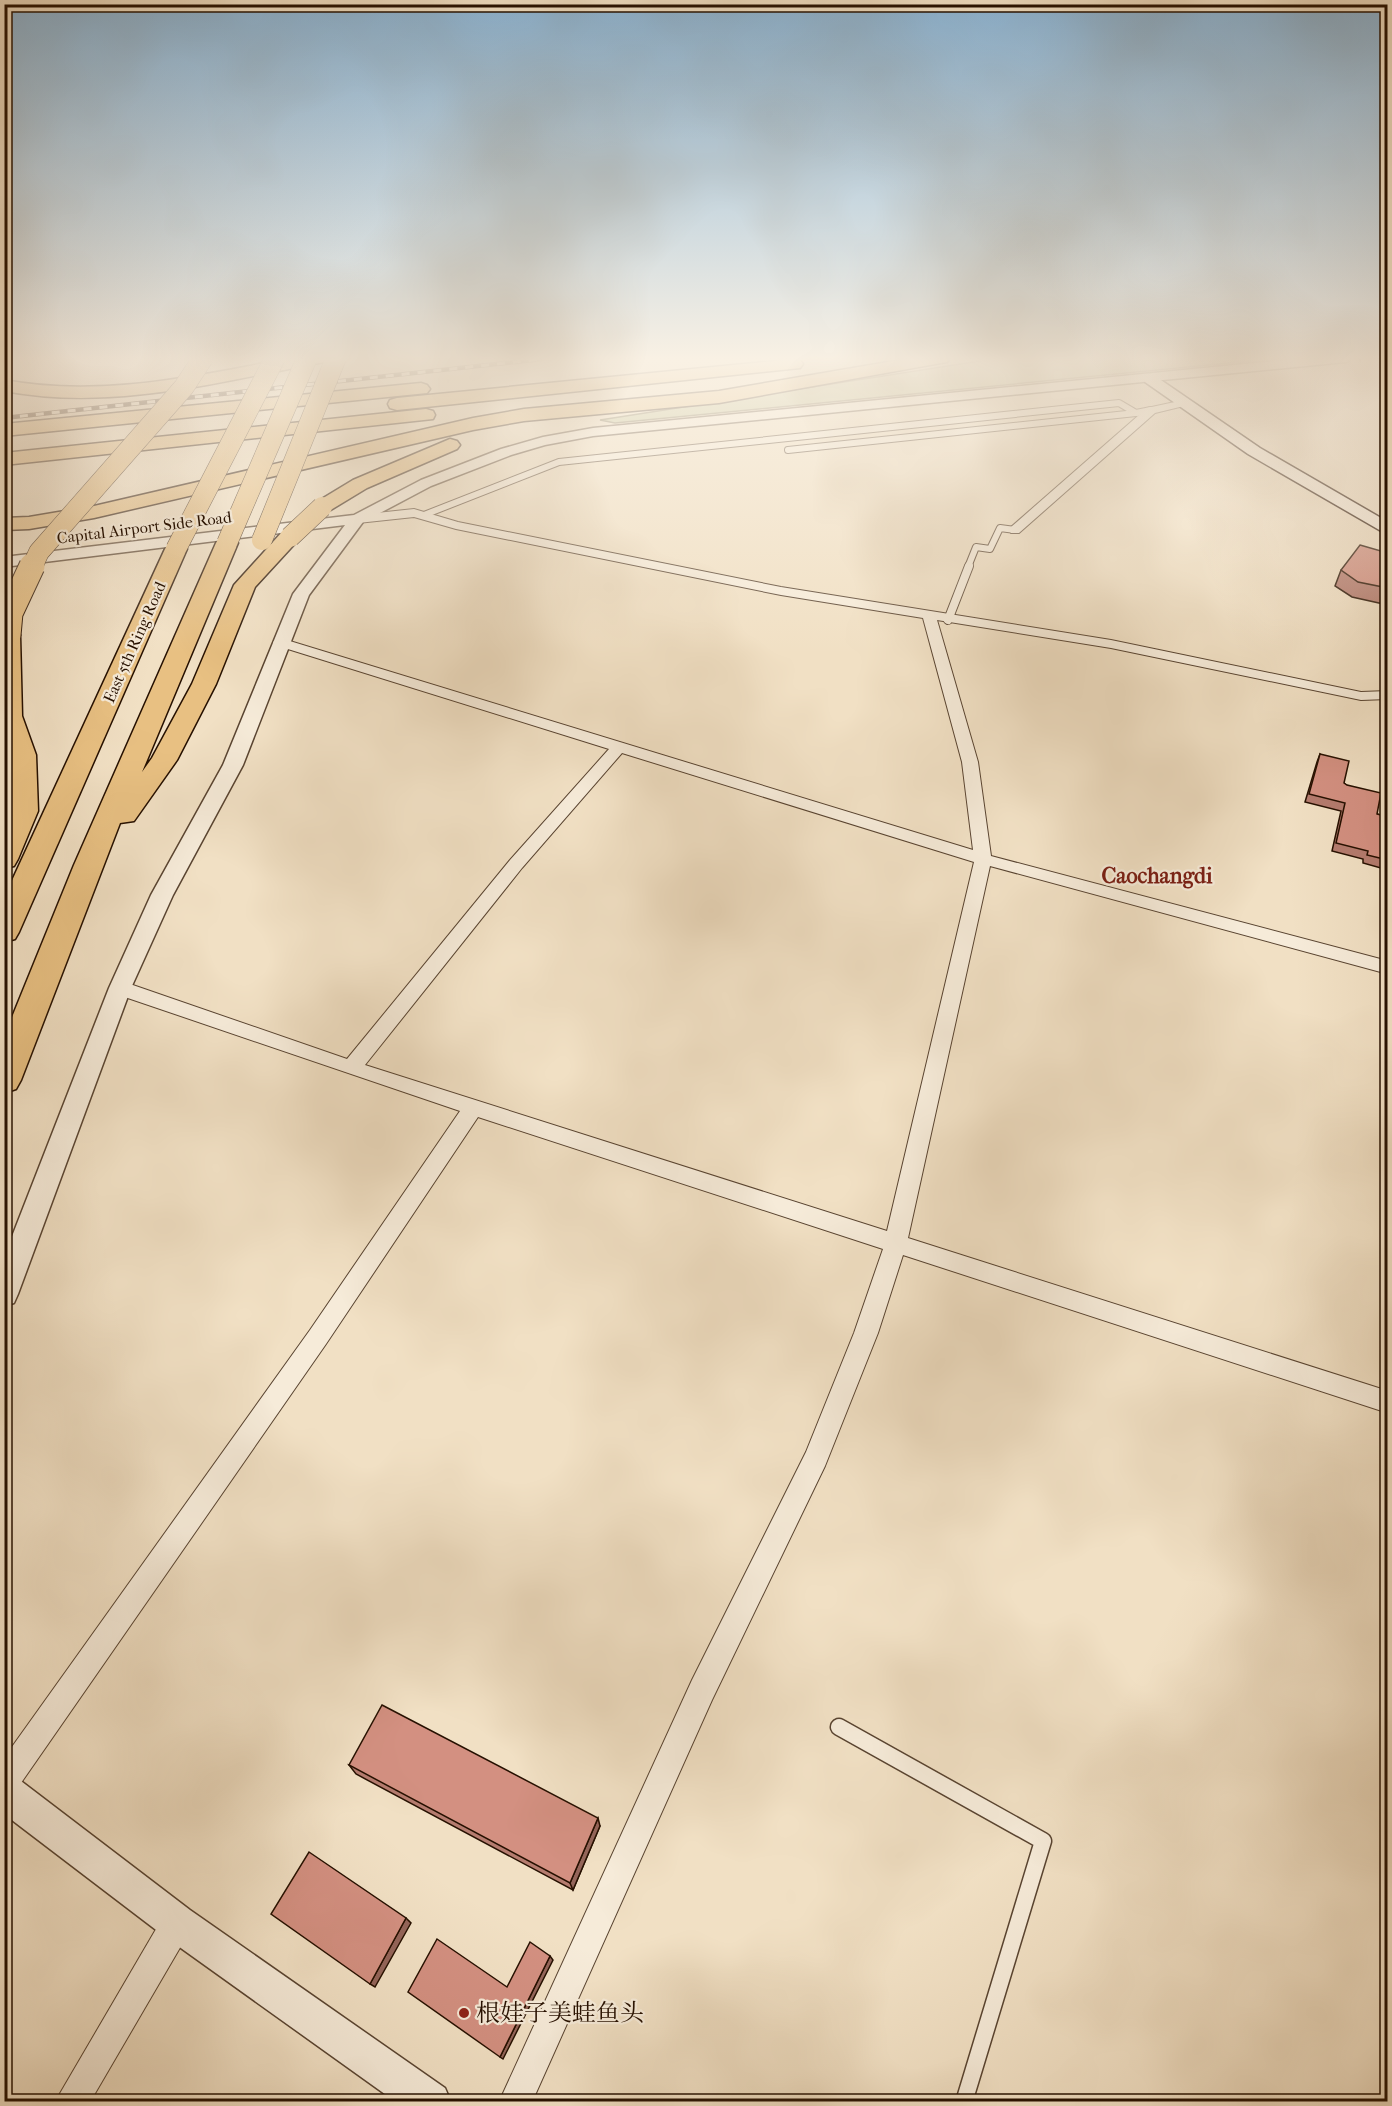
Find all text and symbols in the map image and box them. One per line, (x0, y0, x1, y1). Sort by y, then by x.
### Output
street label: Capital Airport Side Road (56, 507, 233, 548)
street label: East 5th Ring Road (99, 578, 170, 706)
district label: Caochangdi (1101, 863, 1213, 889)
place label: 根娃子美蛙鱼头 (476, 1999, 644, 2027)
marker: 根娃子美蛙鱼头 (457, 2006, 471, 2020)

